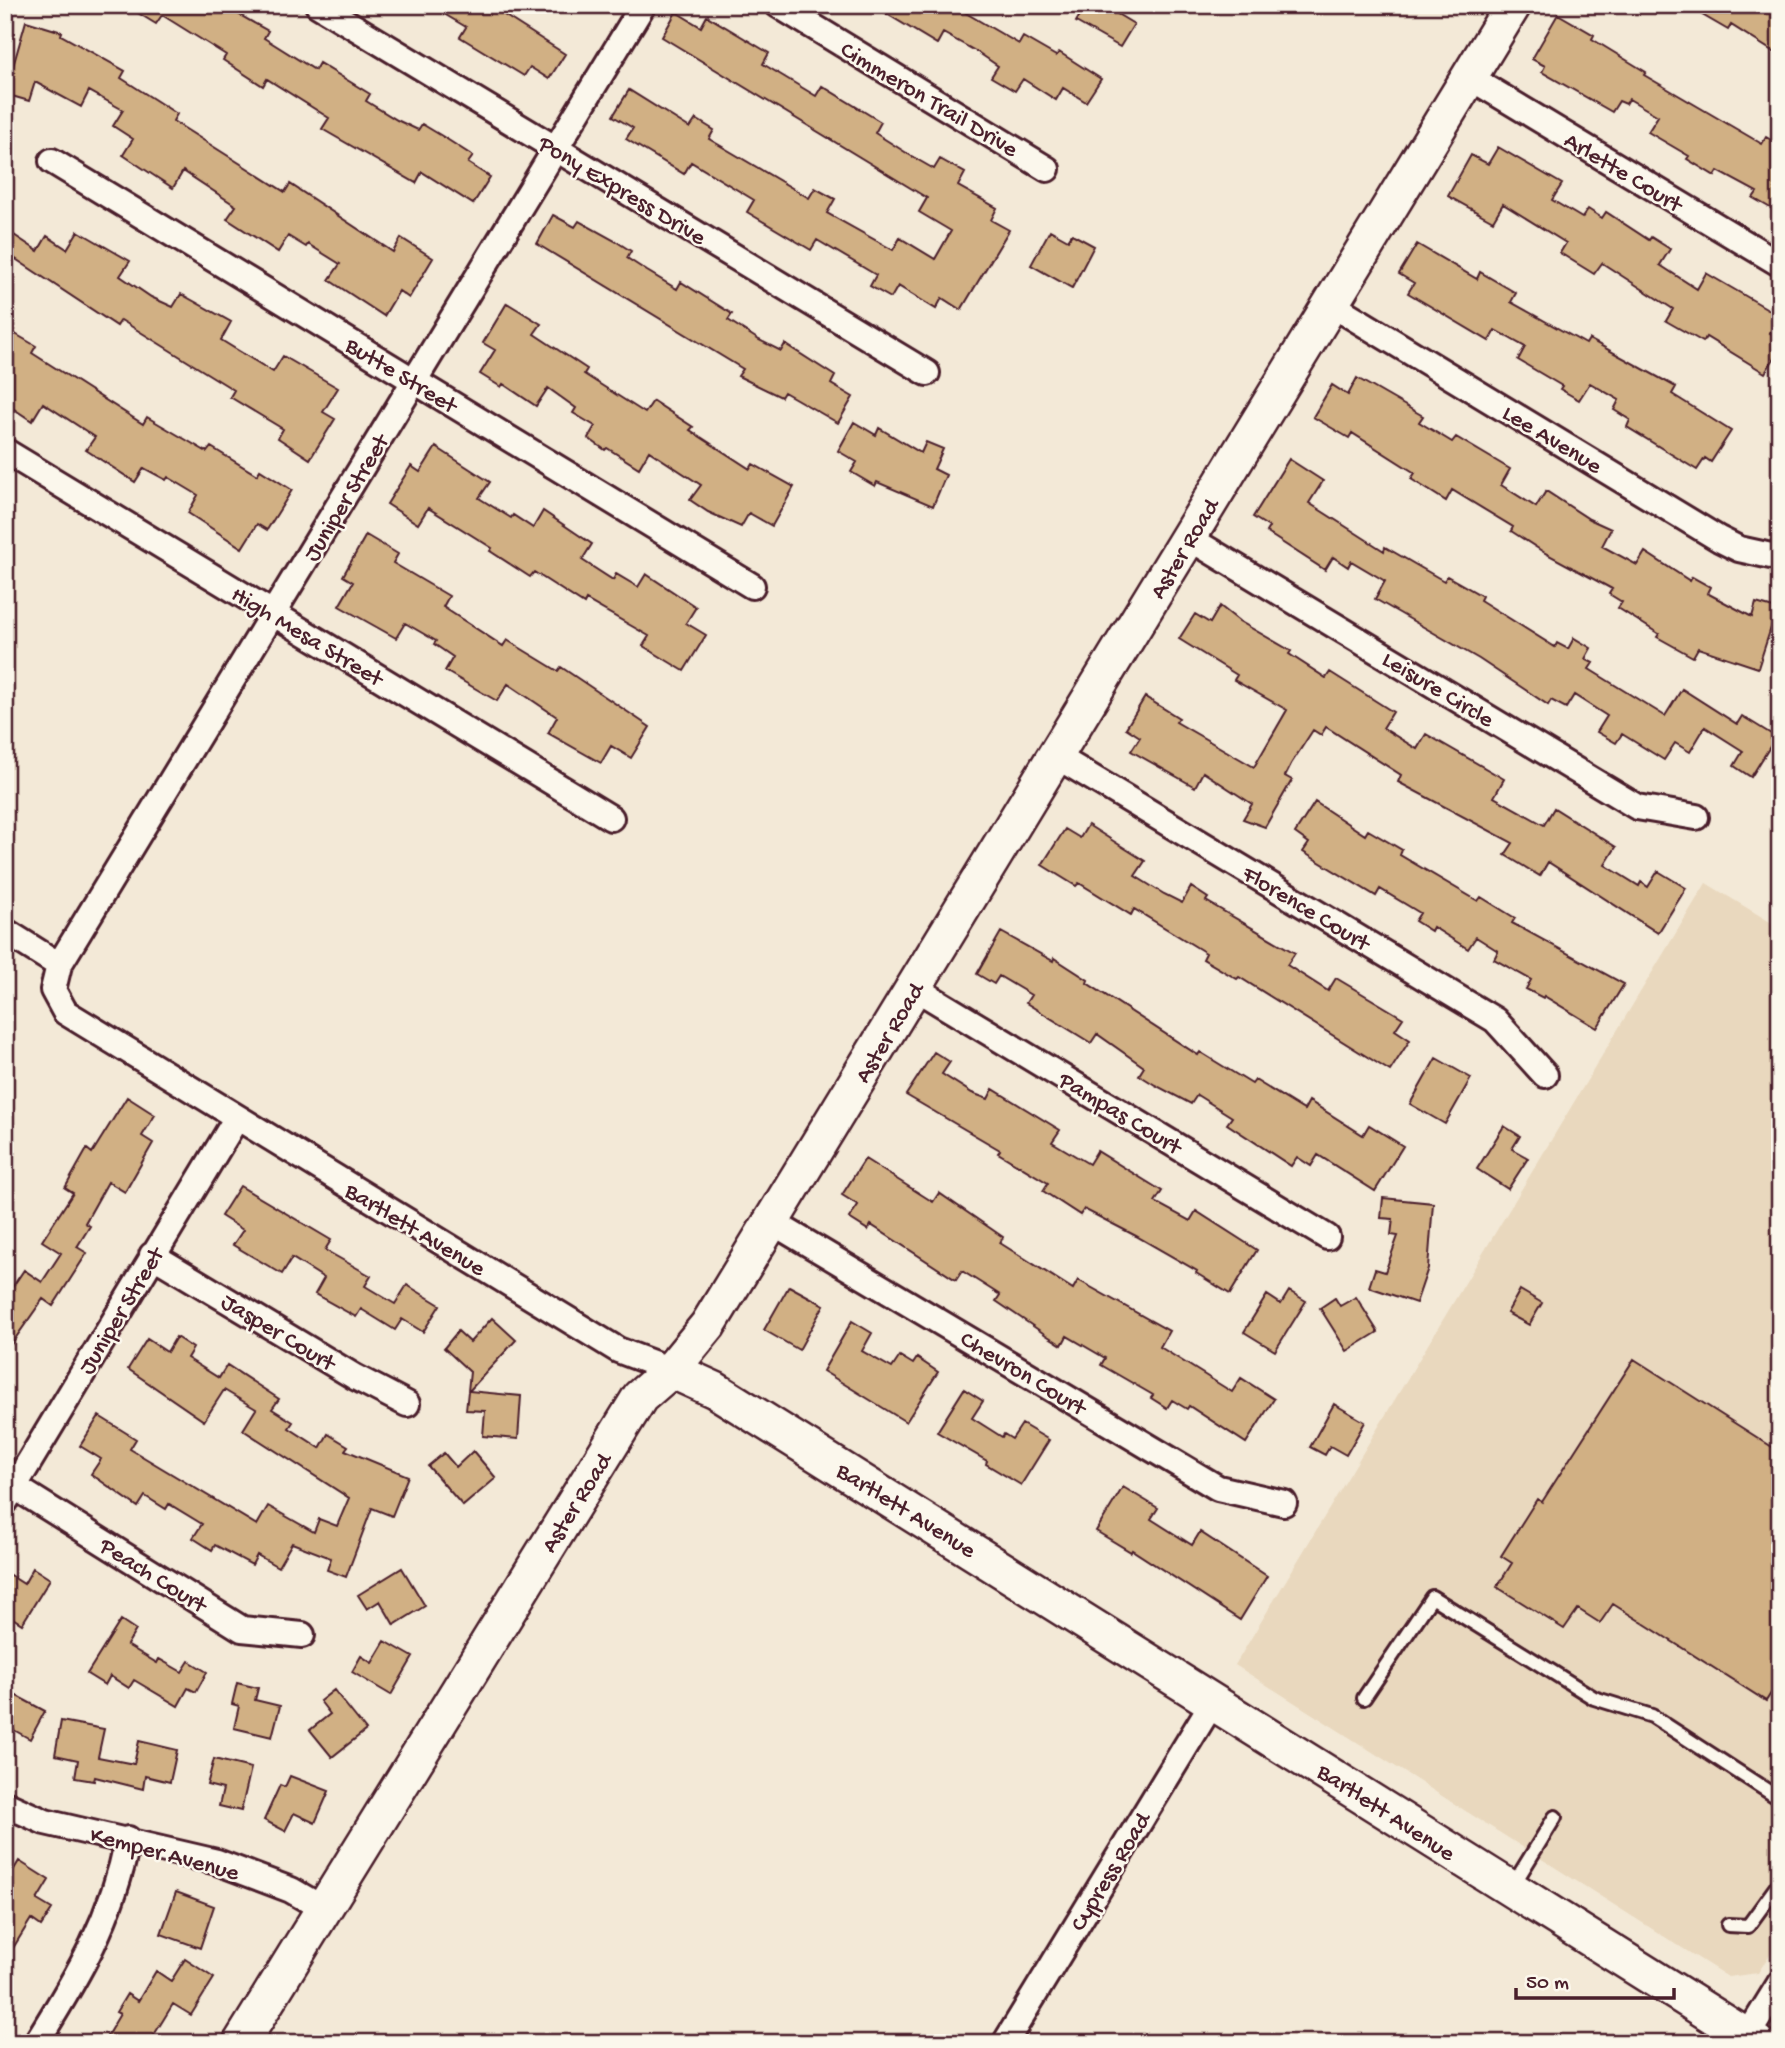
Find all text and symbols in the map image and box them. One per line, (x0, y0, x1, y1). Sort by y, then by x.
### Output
street label: Cimmeron Trail Drive (834, 36, 1023, 166)
street label: Arlette Court (1558, 127, 1689, 222)
street label: Pony Express Drive (531, 130, 711, 254)
street label: Butte Street (338, 332, 463, 423)
street label: Lee Avenue (1496, 400, 1607, 482)
street label: Juniper Street (299, 428, 398, 568)
street label: Aster Road (1145, 493, 1228, 605)
street label: High Mesa Street (225, 581, 389, 696)
street label: Leisure Circle (1376, 646, 1499, 736)
street label: Florence Court (1235, 860, 1376, 961)
street label: Aster Road (850, 977, 933, 1089)
street label: Pampas Court (1052, 1066, 1188, 1164)
street label: Bartlett Avenue (338, 1177, 490, 1285)
street label: Juniper Street (74, 1241, 173, 1381)
street label: Jasper Court (215, 1289, 342, 1381)
street label: Chevron Court (954, 1326, 1092, 1425)
street label: Aster Road (536, 1447, 621, 1559)
street label: Bartlett Avenue (829, 1457, 981, 1567)
street label: Peach Court (92, 1532, 213, 1622)
street label: Bartlett Avenue (1310, 1758, 1460, 1870)
street label: Cypress Road (1065, 1807, 1160, 1937)
street label: Kemper Avenue (86, 1822, 242, 1889)
scale bar (1516, 1957, 1673, 2001)
text: 50 m (1526, 1972, 1569, 1997)

